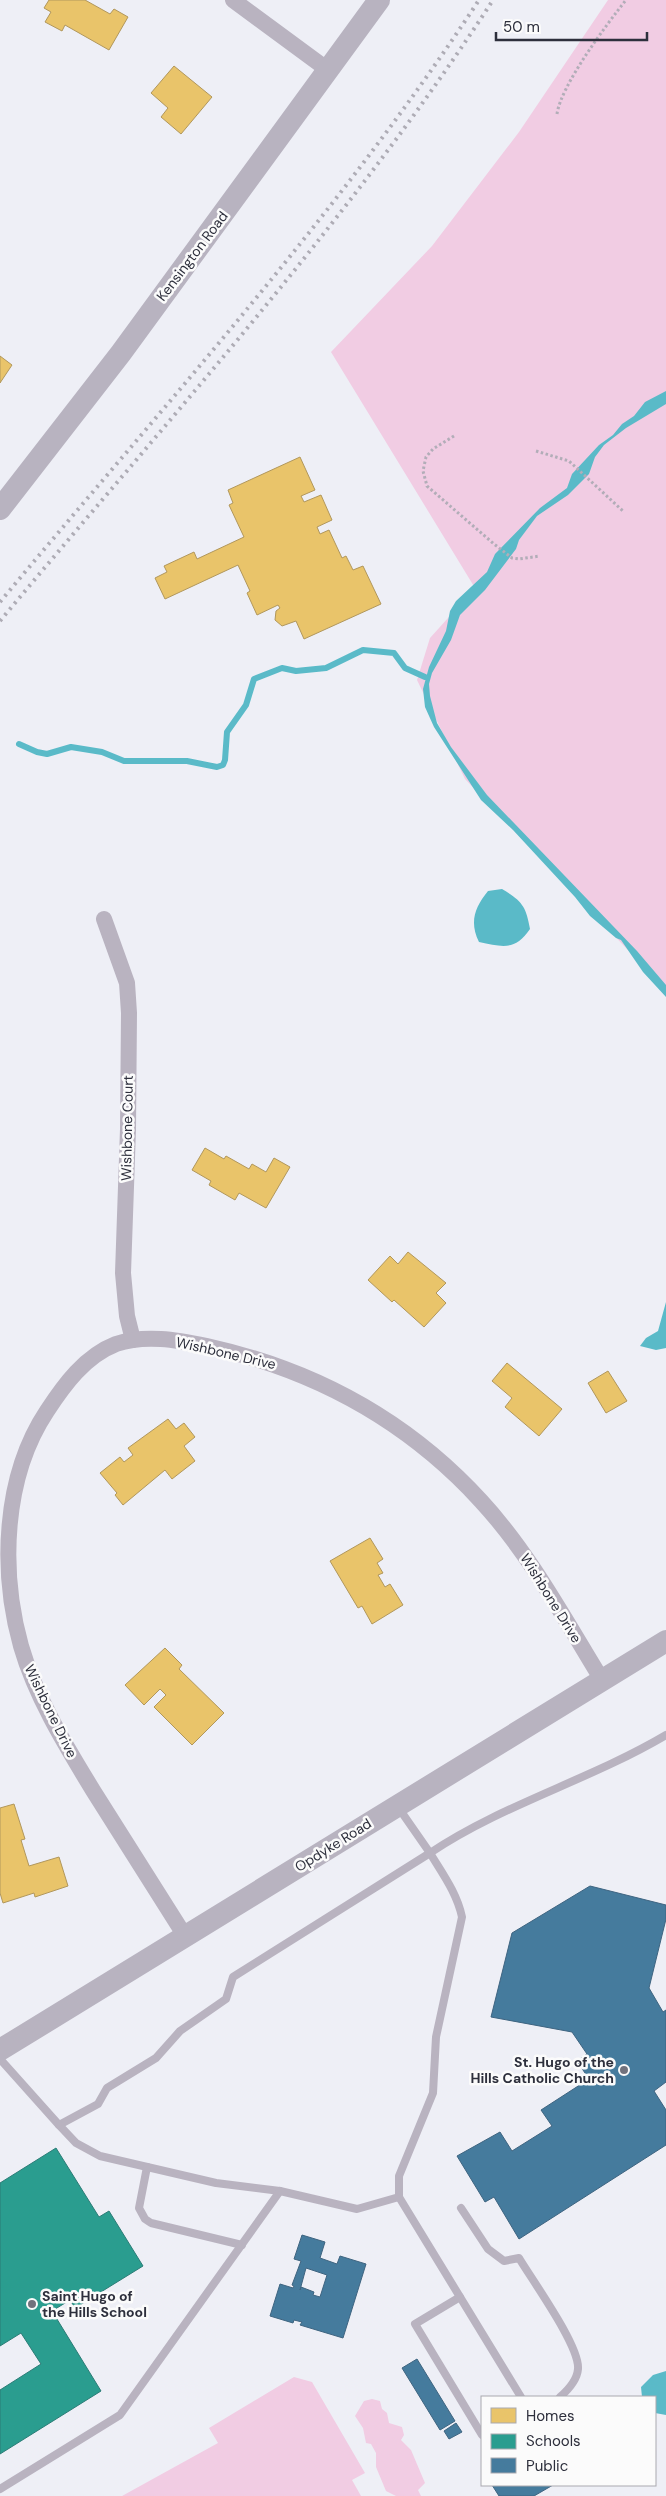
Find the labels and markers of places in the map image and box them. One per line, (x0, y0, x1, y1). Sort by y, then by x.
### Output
place label: St. Hugo of the Hills Catholic Church (471, 2053, 614, 2087)
marker: St. Hugo of the Hills Catholic Church (618, 2064, 630, 2076)
place label: Saint Hugo of the Hills School (42, 2287, 147, 2321)
marker: Saint Hugo of the Hills School (26, 2298, 38, 2310)

